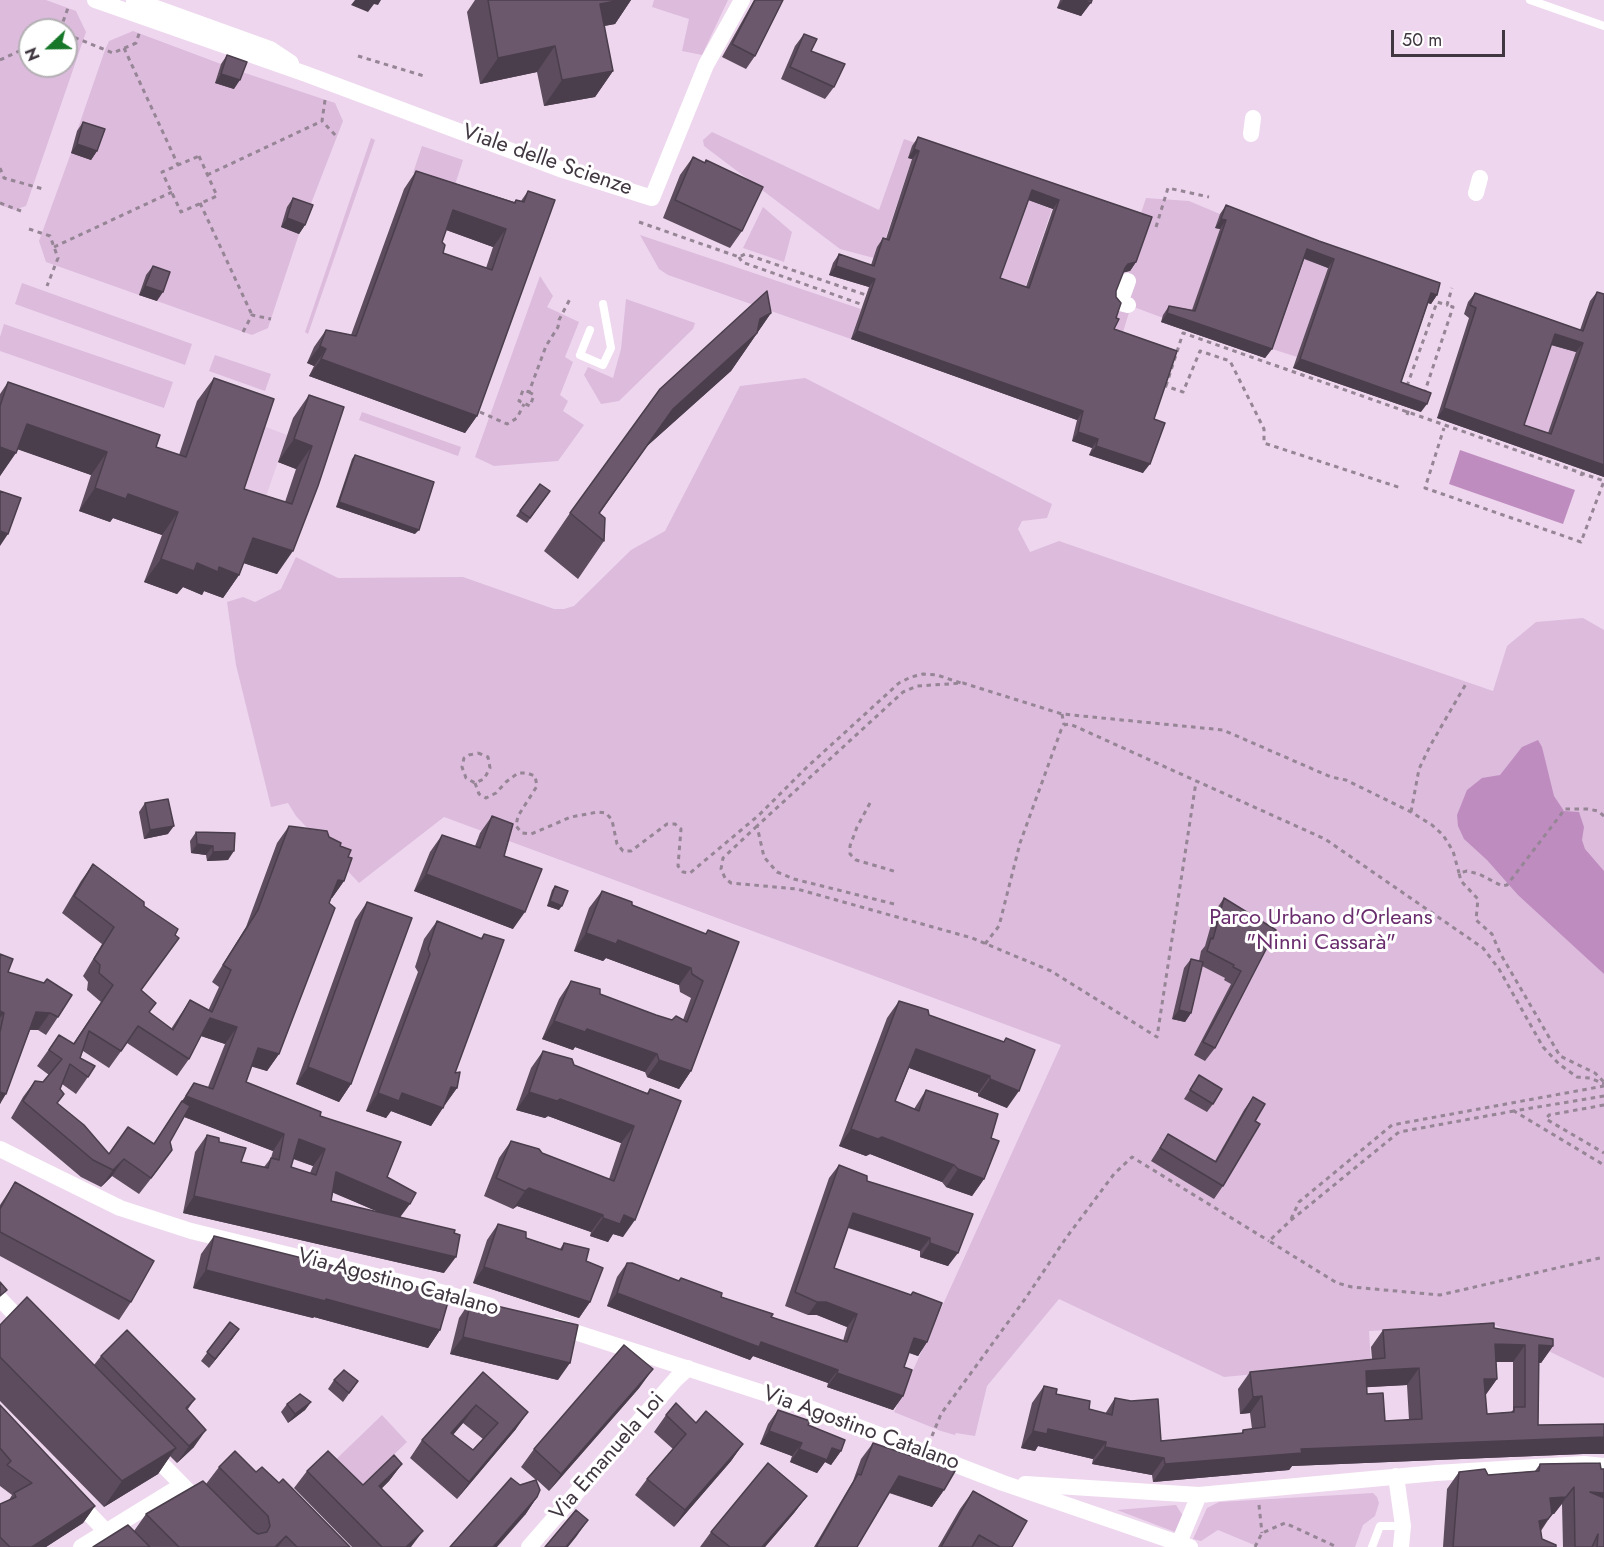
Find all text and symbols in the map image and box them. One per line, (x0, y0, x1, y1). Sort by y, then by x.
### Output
north arrow (18, 18, 78, 78)
scale bar (1394, 18, 1508, 56)
text: 50 m (1402, 27, 1442, 53)
text: N (20, 44, 46, 64)
street label: Viale delle Scienze (459, 120, 635, 202)
park label: Parco Urbano d'Orleans "Ninni Cassarà" (1209, 906, 1433, 957)
street label: Via Agostino Catalano (294, 1243, 502, 1323)
street label: Via Agostino Catalano (759, 1381, 963, 1477)
street label: Via Emanuela Loi (545, 1387, 671, 1527)

